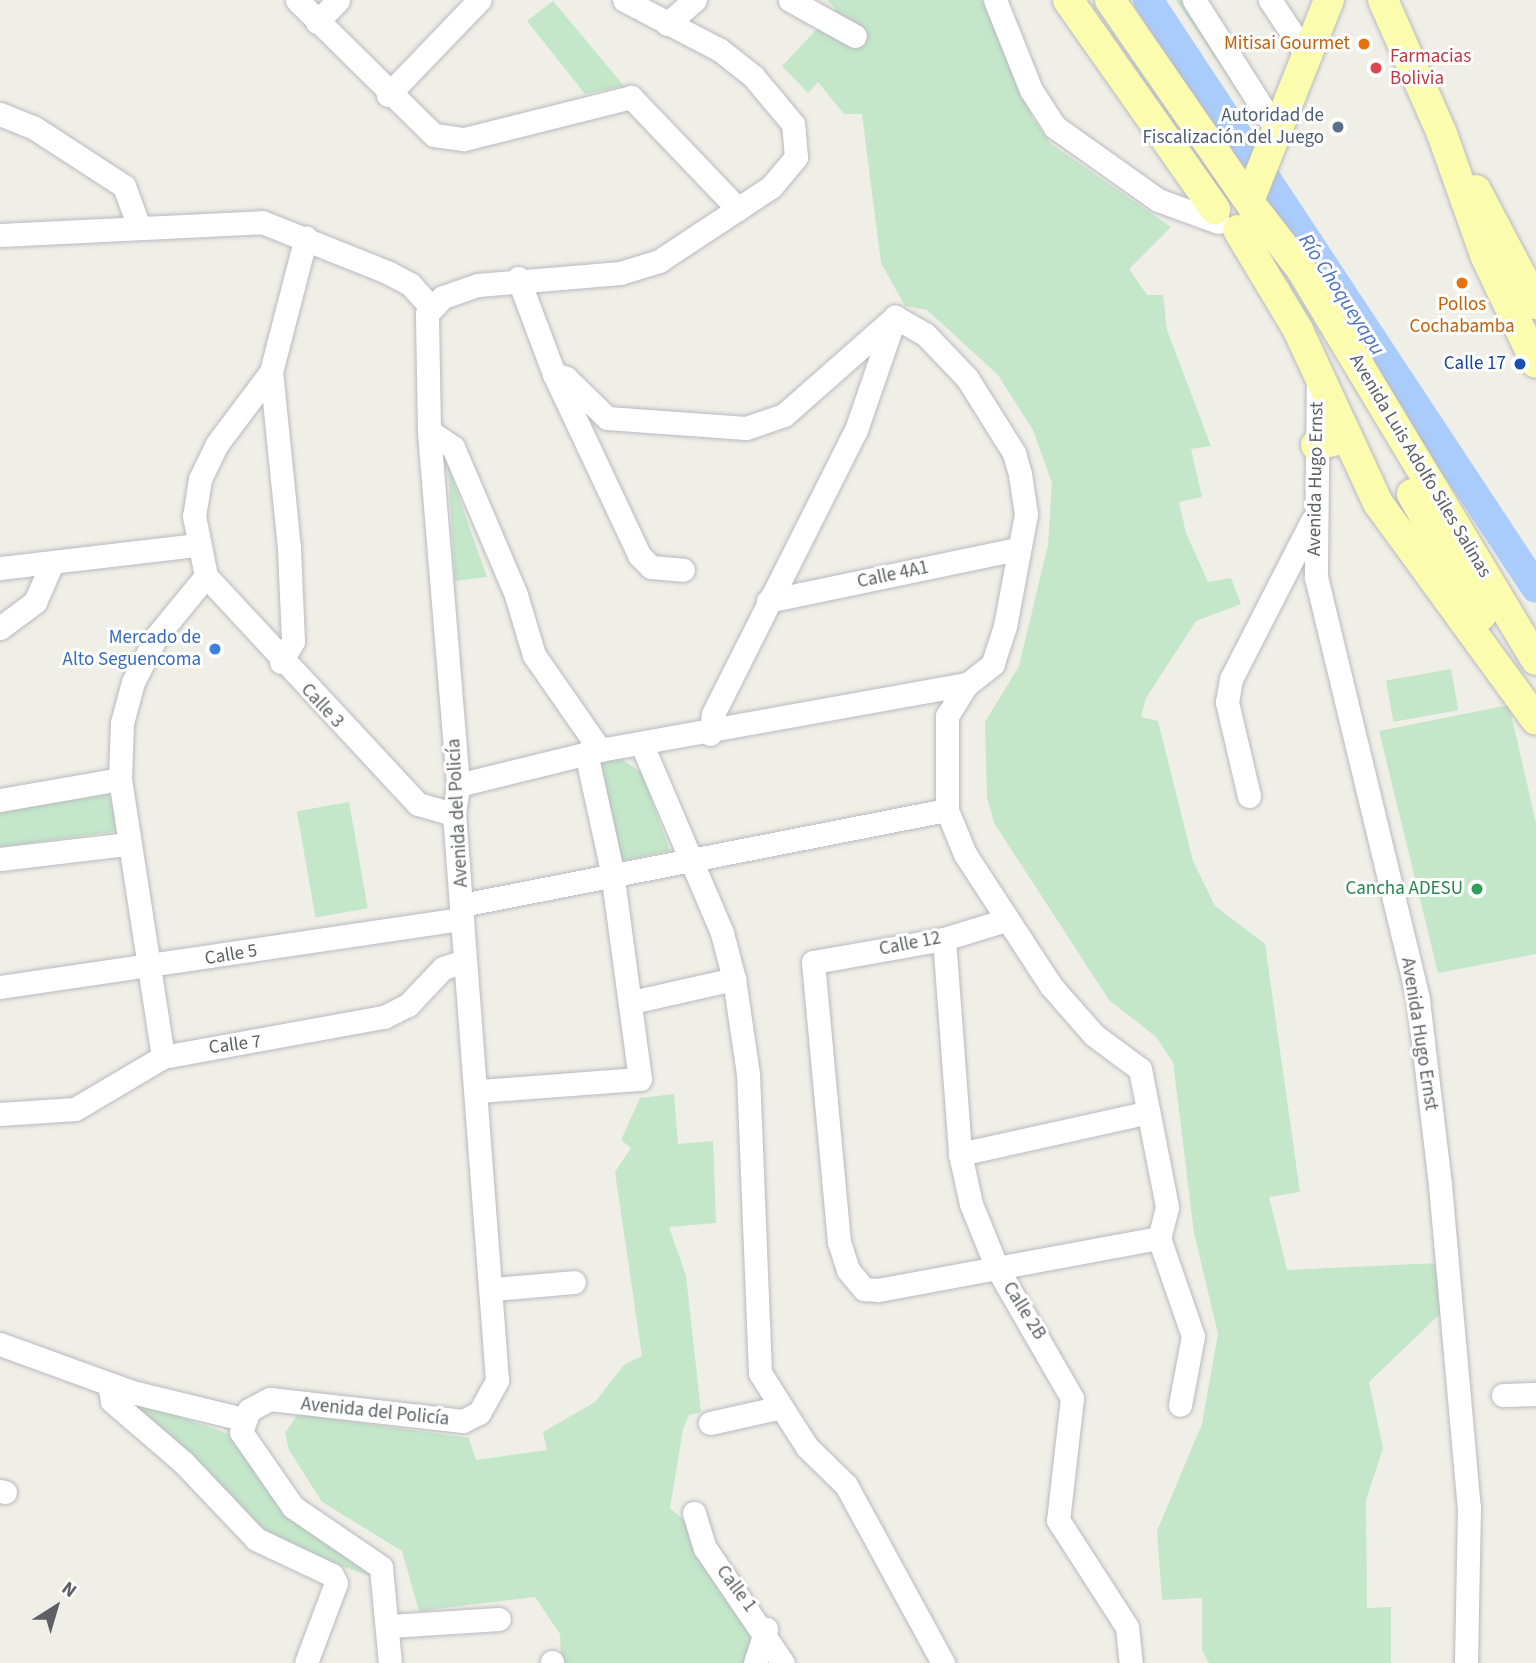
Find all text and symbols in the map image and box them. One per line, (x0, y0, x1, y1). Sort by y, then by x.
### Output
place label: Mitisai Gourmet (1224, 33, 1350, 55)
marker: Mitisai Gourmet (1356, 36, 1372, 52)
place label: Farmacias Bolivia (1390, 46, 1471, 90)
marker: Farmacias Bolivia (1368, 60, 1384, 76)
place label: Autoridad de Fiscalización del Juego (1142, 105, 1324, 149)
marker: Autoridad de Fiscalización del Juego (1330, 119, 1346, 135)
water label: Río Choqueyapu (1293, 229, 1391, 359)
marker: Pollos Cochabamba (1454, 275, 1470, 291)
place label: Pollos Cochabamba (1409, 294, 1515, 338)
street label: Avenida Luis Adolfo Siles Salinas (1344, 350, 1496, 582)
place label: Calle 17 (1444, 353, 1506, 375)
marker: Calle 17 (1512, 356, 1528, 372)
street label: Avenida Hugo Ernst (1303, 402, 1329, 556)
street label: Calle 4A1 (855, 556, 931, 594)
place label: Mercado de Alto Seguencoma (63, 627, 201, 671)
marker: Mercado de Alto Seguencoma (207, 641, 223, 657)
street label: Calle 3 (296, 679, 348, 733)
street label: Avenida del Policía (443, 738, 473, 888)
place label: Cancha ADESU (1345, 878, 1463, 900)
marker: Cancha ADESU (1469, 881, 1485, 897)
street label: Calle 12 (877, 927, 943, 961)
street label: Calle 5 (203, 940, 259, 970)
street label: Avenida Hugo Ernst (1396, 956, 1442, 1112)
street label: Calle 7 (207, 1030, 263, 1060)
street label: Calle 2B (997, 1278, 1051, 1344)
street label: Avenida del Policía (300, 1393, 450, 1431)
street label: Calle 1 (711, 1561, 761, 1617)
north arrow (21, 1572, 91, 1642)
text: N (56, 1575, 82, 1604)

